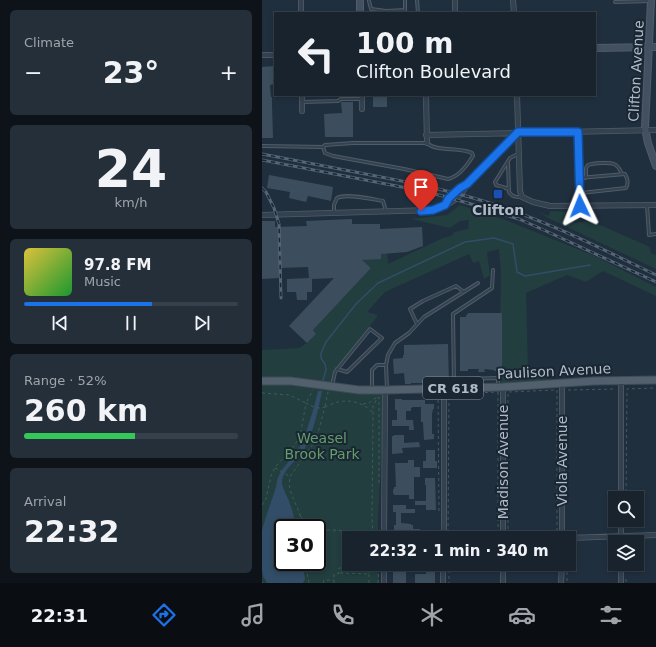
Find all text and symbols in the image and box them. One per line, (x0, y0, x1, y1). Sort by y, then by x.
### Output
street label: Clifton Avenue (625, 20, 647, 122)
text: 100 m (356, 27, 453, 60)
icon: left (290, 28, 342, 80)
text: Climate (24, 35, 74, 50)
text: 23° (103, 55, 159, 90)
text: − (24, 60, 42, 85)
text: + (220, 60, 238, 85)
text: Clifton Boulevard (356, 61, 511, 82)
text: 24 (95, 139, 167, 199)
pin (404, 170, 438, 211)
icon: arrive (410, 176, 432, 198)
position arrow (559, 185, 601, 227)
marker: Clifton (492, 188, 504, 200)
text: km/h (115, 195, 147, 210)
place label: Clifton (472, 202, 524, 218)
text: 97.8 FM (84, 256, 151, 274)
text: Music (84, 274, 121, 289)
icon: previous (49, 312, 71, 334)
icon: pause (120, 312, 142, 334)
icon: next (191, 312, 213, 334)
street label: Paulison Avenue (497, 360, 611, 382)
text: Range · 52% (24, 373, 107, 388)
road number: CR 618 (423, 377, 483, 399)
text: 260 km (24, 393, 148, 428)
street label: Madison Avenue (495, 405, 511, 519)
street label: Viola Avenue (554, 416, 570, 506)
park label: Weasel Brook Park (285, 430, 360, 462)
map controls (608, 491, 644, 571)
button: search (608, 491, 644, 527)
text: Arrival (24, 494, 66, 509)
text: 22:32 (24, 514, 120, 549)
speed limit sign: 30 (274, 519, 326, 571)
button: layers (608, 535, 644, 571)
text: 22:32 · 1 min · 340 m (369, 542, 549, 560)
icon: directions (150, 601, 178, 629)
icon: music (239, 601, 267, 629)
icon: phone (329, 601, 357, 629)
icon: climate (418, 601, 446, 629)
icon: car (508, 601, 536, 629)
icon: filters (597, 601, 625, 629)
text: 22:31 (31, 605, 88, 626)

